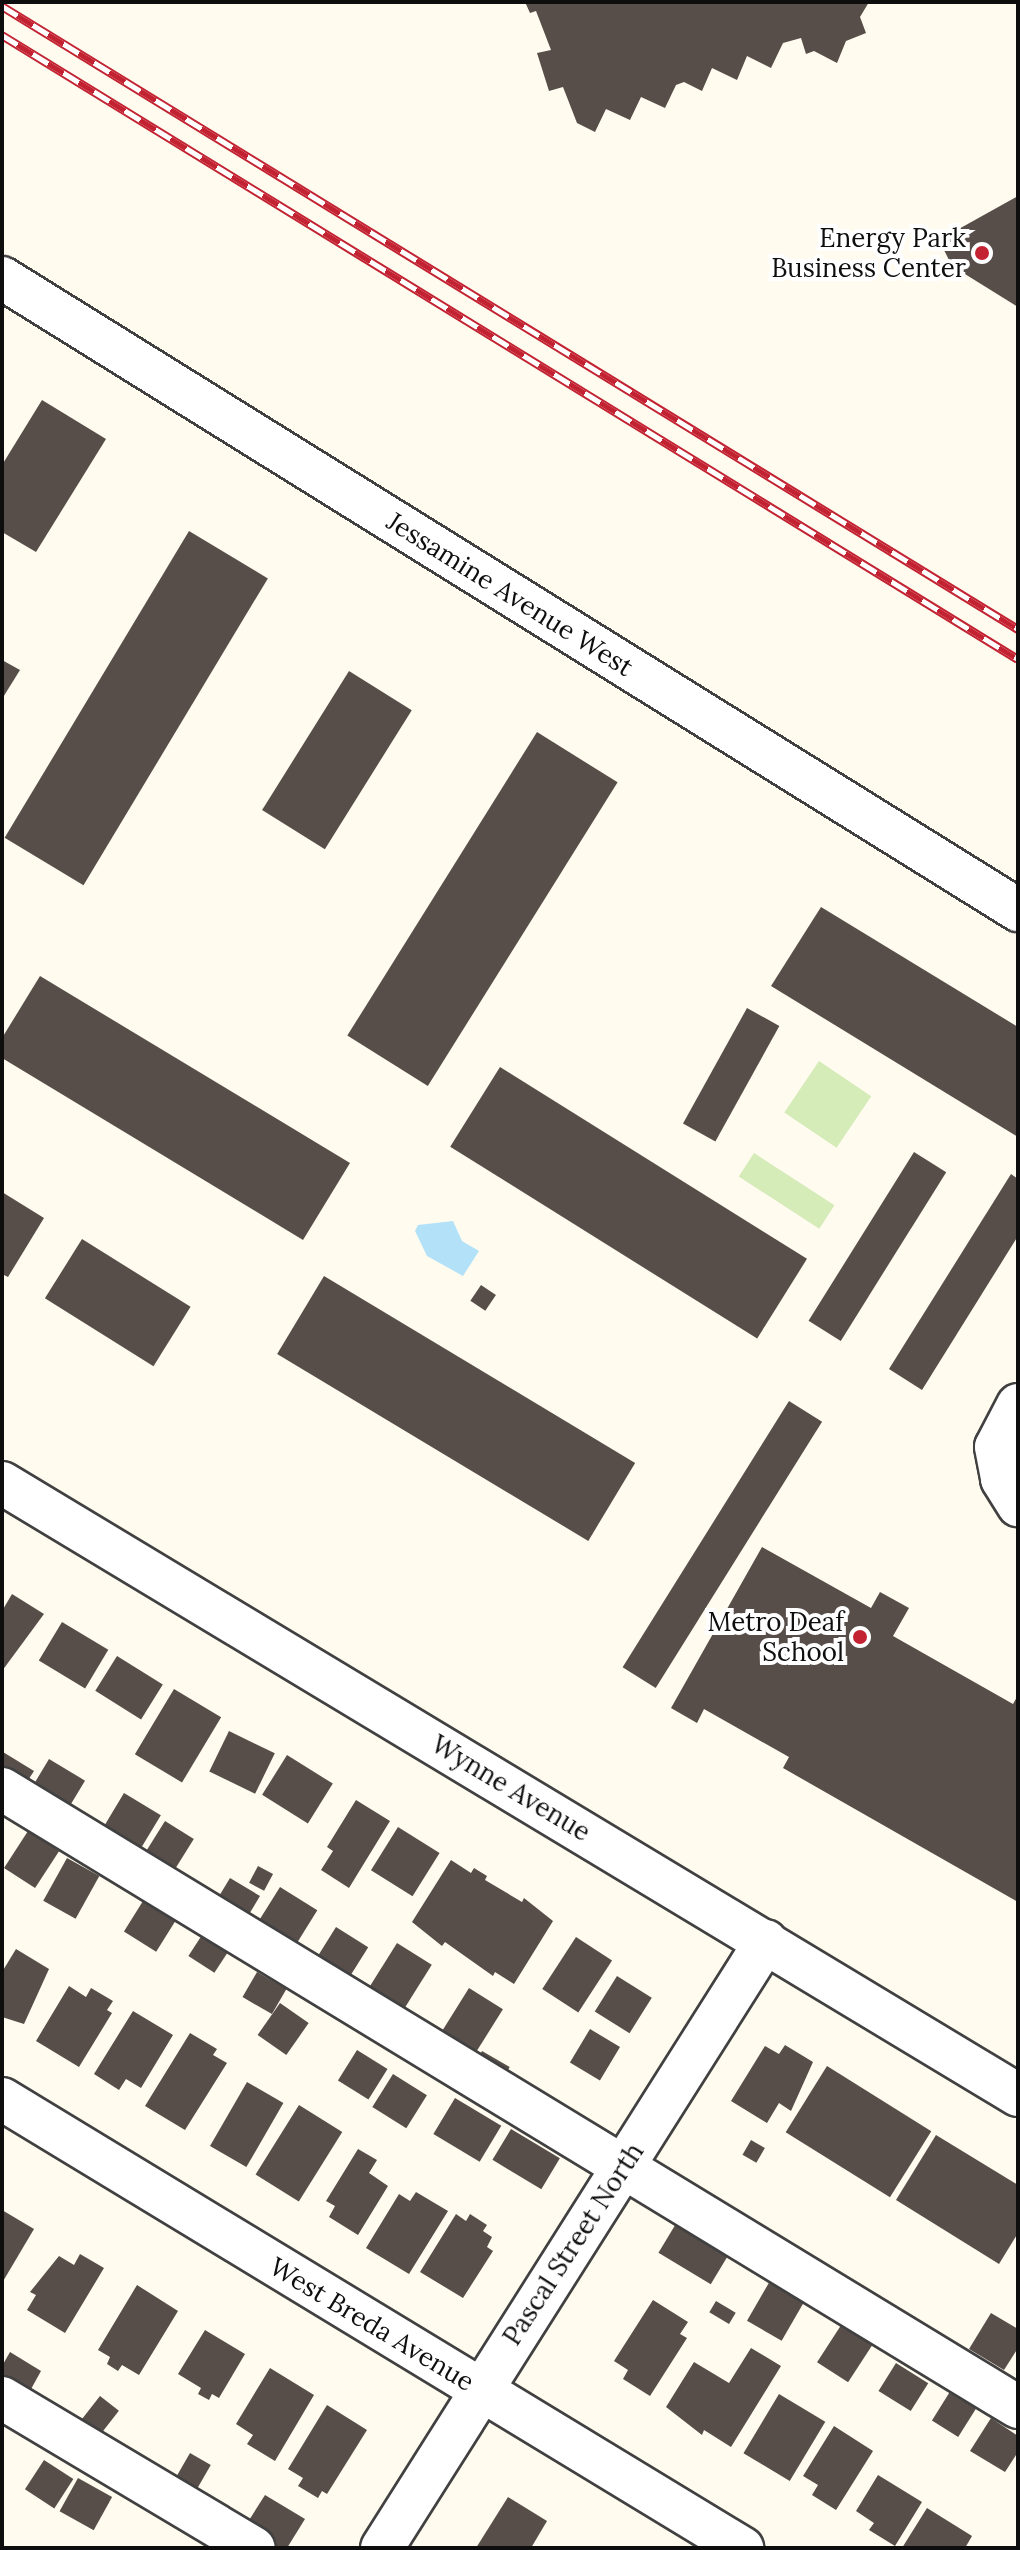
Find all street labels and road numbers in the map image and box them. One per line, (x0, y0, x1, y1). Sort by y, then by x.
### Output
street label: Jessamine Avenue West (381, 505, 639, 683)
street label: Wynne Avenue (426, 1728, 596, 1848)
street label: Pascal Street North (496, 2137, 650, 2351)
street label: West Breda Avenue (264, 2251, 480, 2397)

